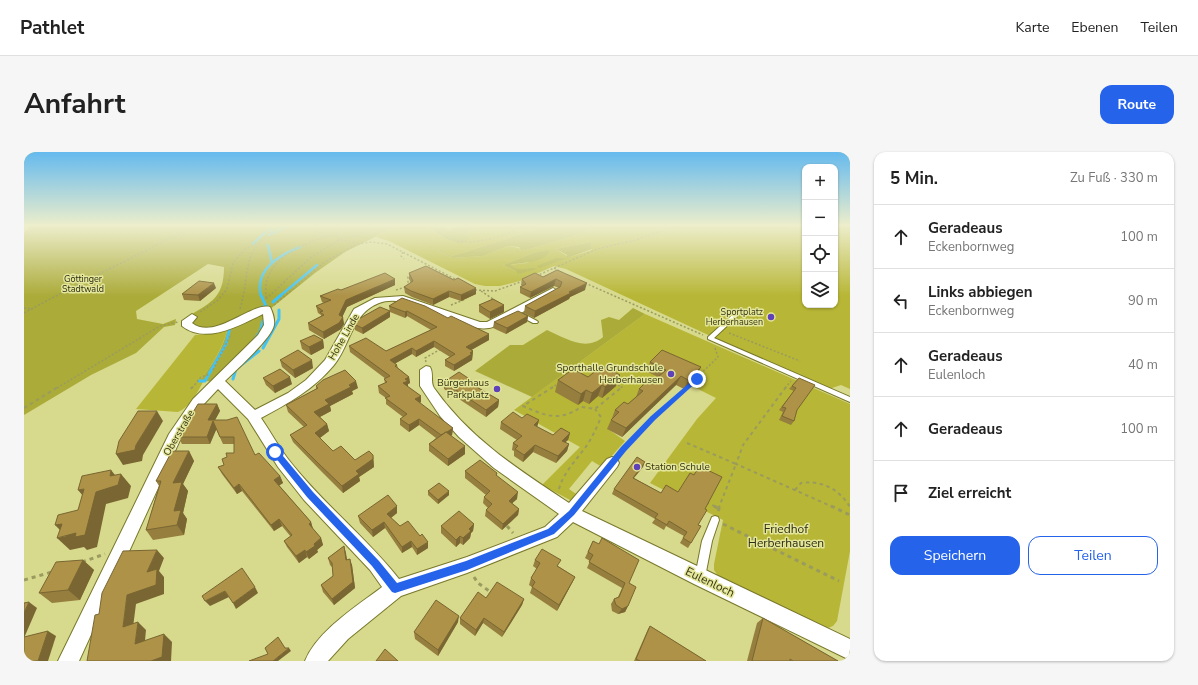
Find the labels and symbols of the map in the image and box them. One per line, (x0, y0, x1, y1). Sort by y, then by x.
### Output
park label: Göttinger Stadtwald (62, 273, 104, 295)
place label: Sportplatz Herberhausen (706, 306, 763, 328)
street label: Hohe Linde (325, 311, 363, 363)
marker: Sportplatz Herberhausen (766, 312, 776, 322)
place label: Sporthalle Grundschule Herberhausen (556, 361, 663, 387)
marker: Sporthalle Grundschule Herberhausen (666, 369, 676, 379)
route end (688, 370, 706, 388)
place label: Bürgerhaus Parkplatz (437, 376, 489, 402)
marker: Bürgerhaus Parkplatz (492, 384, 502, 394)
street label: Oberstraße (160, 407, 198, 459)
route start (266, 443, 284, 461)
place label: Station Schule (645, 460, 710, 474)
marker: Station Schule (632, 462, 642, 472)
park label: Friedhof Herberhausen (748, 521, 824, 551)
street label: Eulenloch (683, 563, 737, 601)

